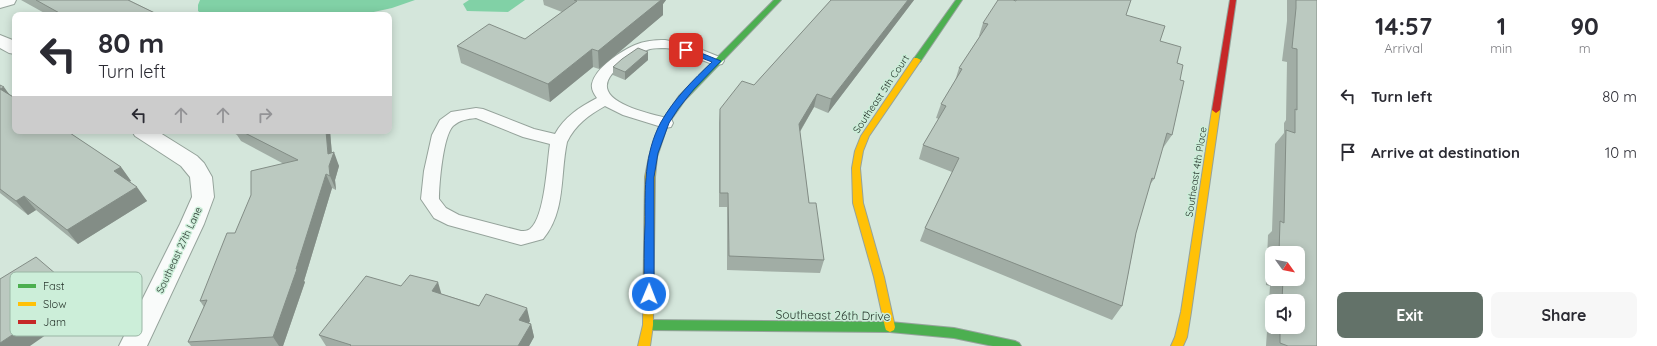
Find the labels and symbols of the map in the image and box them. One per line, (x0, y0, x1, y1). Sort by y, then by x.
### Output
pin (669, 33, 703, 67)
street label: Southeast 5th Court (850, 52, 912, 136)
street label: Southeast 4th Place (1182, 126, 1210, 218)
street label: Southeast 27th Lane (153, 204, 205, 295)
north arrow (1265, 246, 1305, 286)
legend (10, 272, 142, 336)
position arrow (628, 273, 670, 315)
text: Fast (43, 279, 65, 293)
text: Slow (43, 297, 67, 311)
street label: Southeast 26th Drive (775, 306, 891, 324)
text: Jam (43, 315, 66, 329)

